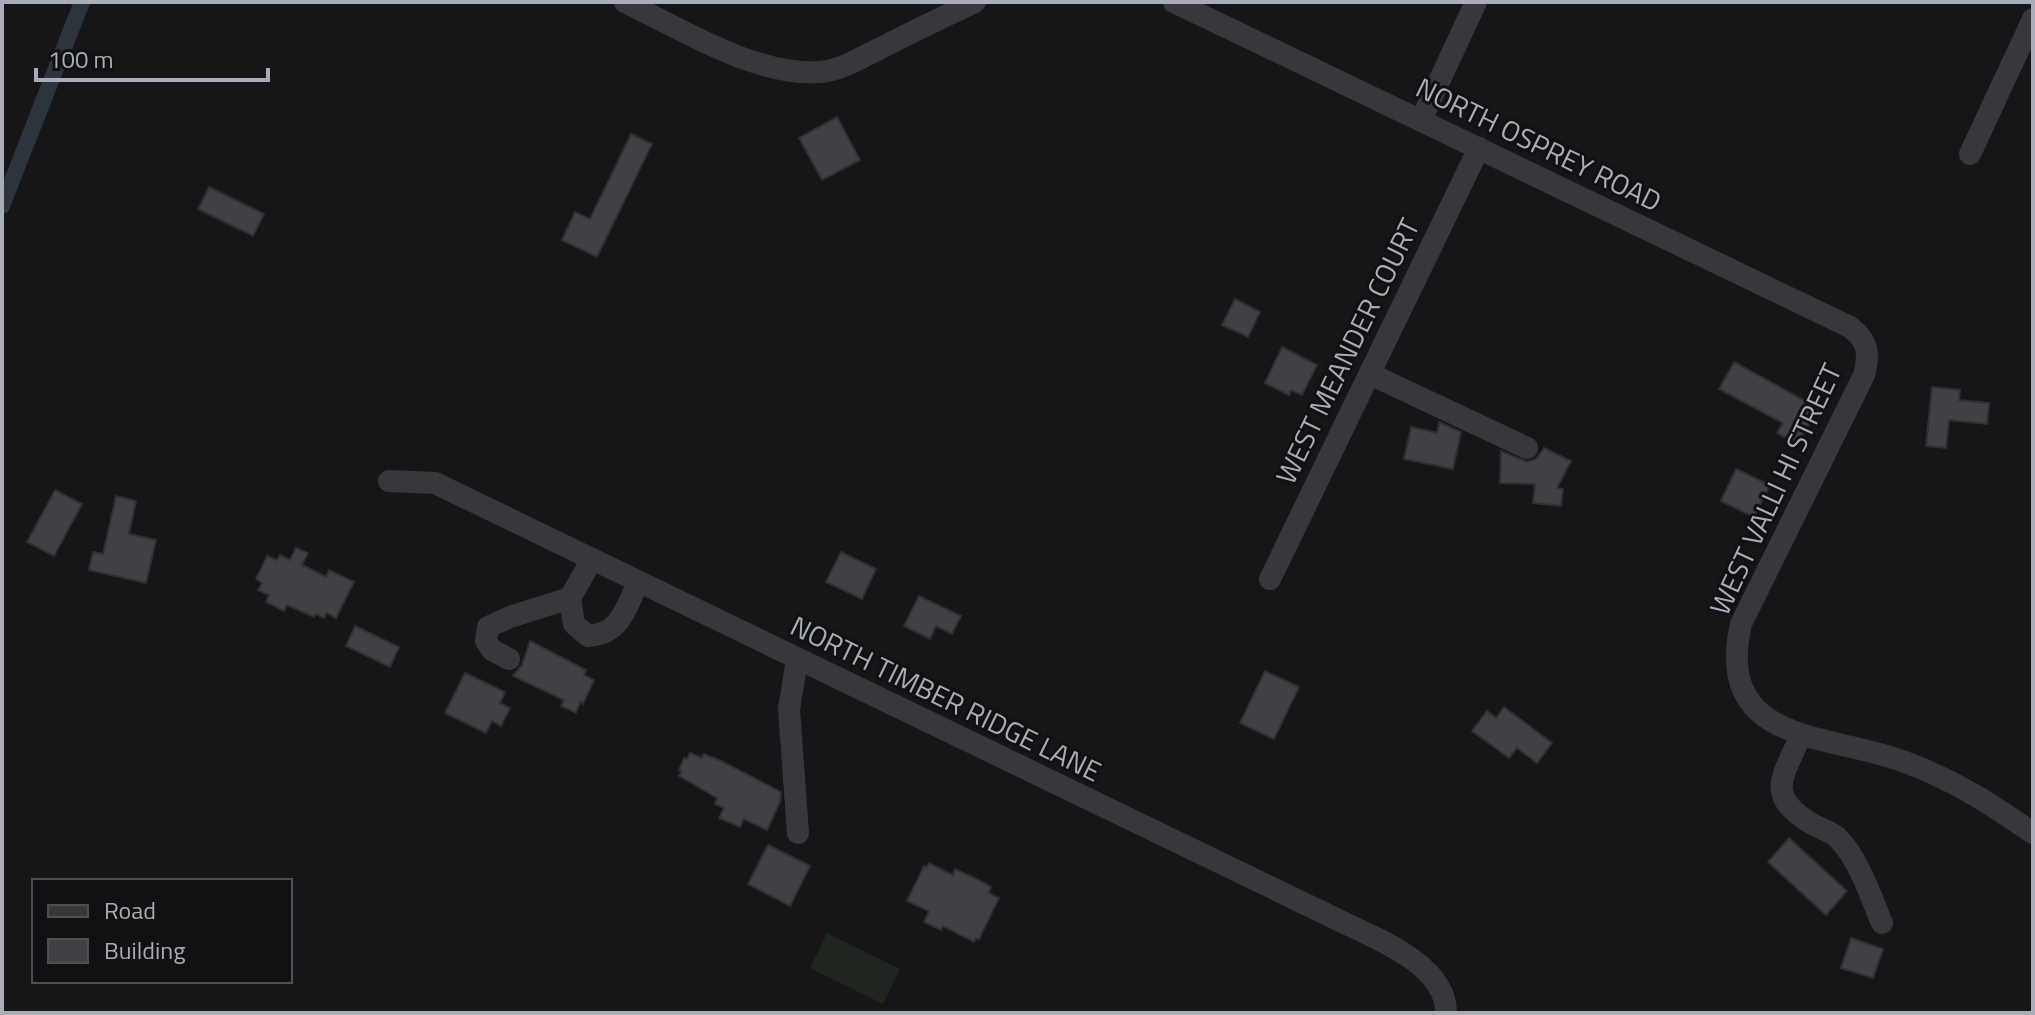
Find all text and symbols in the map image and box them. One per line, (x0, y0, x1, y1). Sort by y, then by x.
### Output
scale bar (36, 32, 268, 82)
text: 100 m (48, 41, 114, 77)
street label: NORTH OSPREY ROAD (1409, 66, 1669, 222)
street label: WEST MEANDER COURT (1264, 211, 1430, 491)
street label: WEST VALLI HI STREET (1698, 356, 1852, 622)
street label: NORTH TIMBER RIDGE LANE (783, 604, 1109, 792)
legend (32, 879, 292, 983)
text: Road (104, 892, 156, 928)
text: Building (104, 932, 186, 968)

